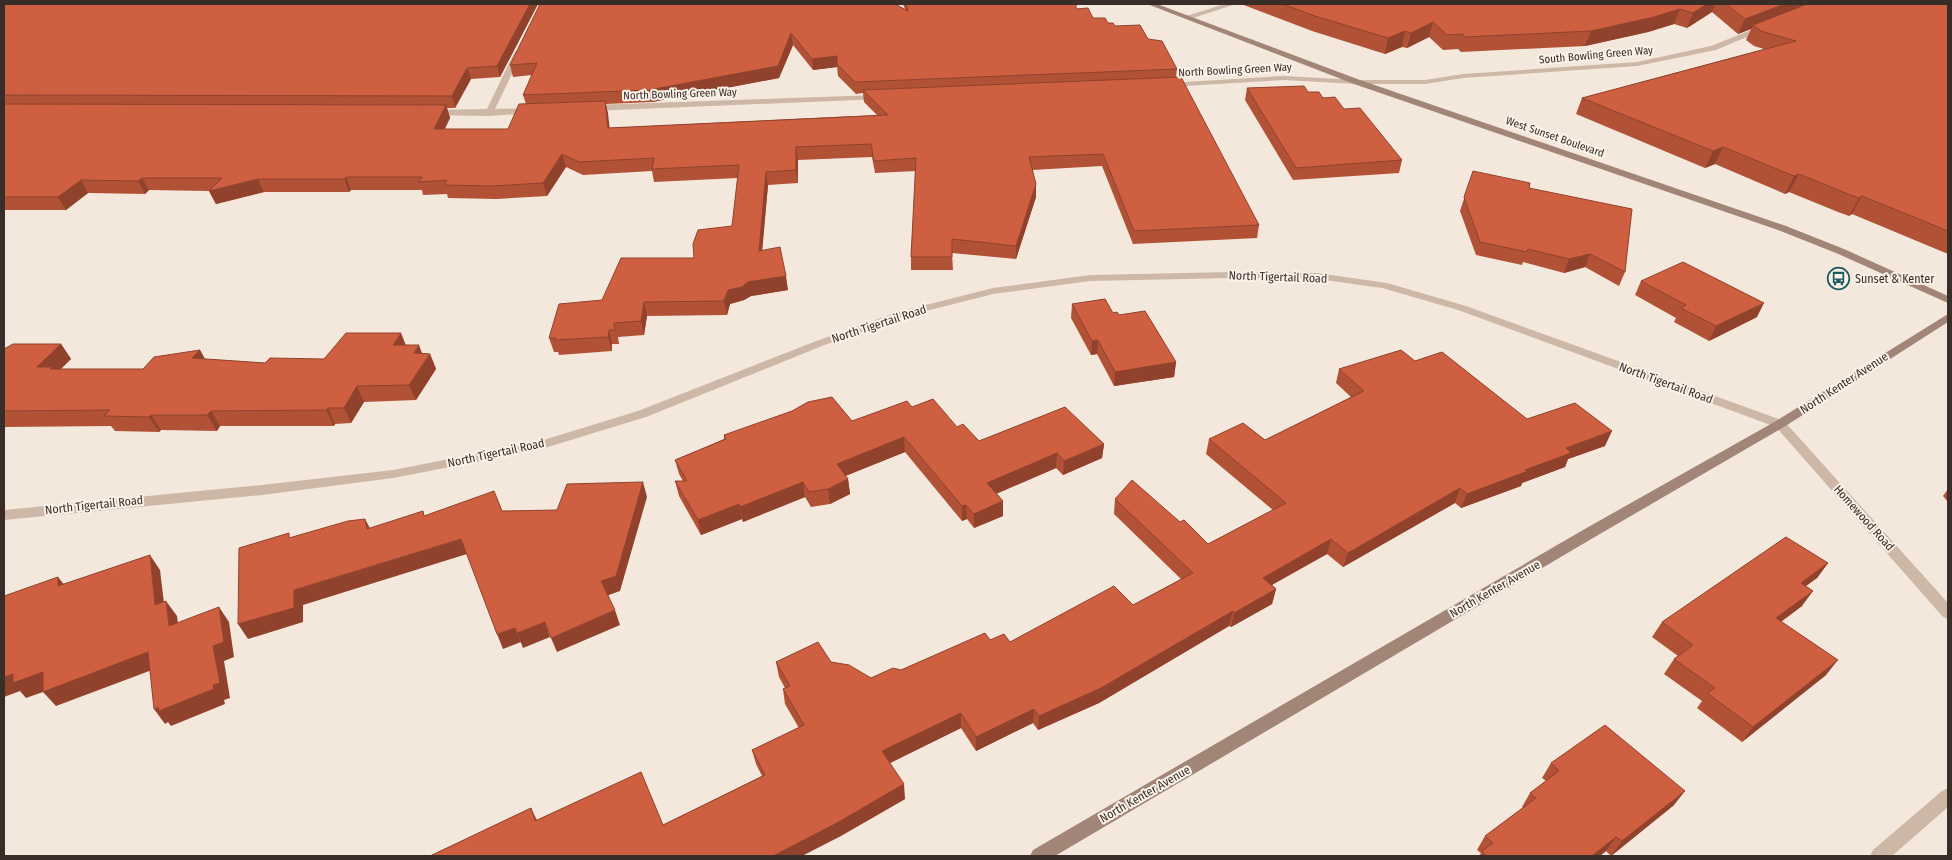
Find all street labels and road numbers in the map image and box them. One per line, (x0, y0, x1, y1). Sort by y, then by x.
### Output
street label: South Bowling Green Way (1538, 44, 1654, 66)
street label: North Bowling Green Way (1178, 61, 1292, 79)
street label: North Bowling Green Way (623, 86, 737, 102)
street label: West Sunset Boulevard (1504, 114, 1606, 160)
street label: North Tigertail Road (1228, 268, 1328, 286)
street label: North Tigertail Road (830, 302, 928, 346)
street label: North Kenter Avenue (1797, 349, 1891, 417)
street label: North Tigertail Road (1617, 360, 1715, 406)
street label: North Tigertail Road (446, 436, 546, 470)
street label: Homewood Road (1831, 482, 1897, 554)
street label: North Tigertail Road (44, 493, 144, 517)
street label: North Kenter Avenue (1447, 557, 1543, 621)
street label: North Kenter Avenue (1097, 762, 1193, 826)

